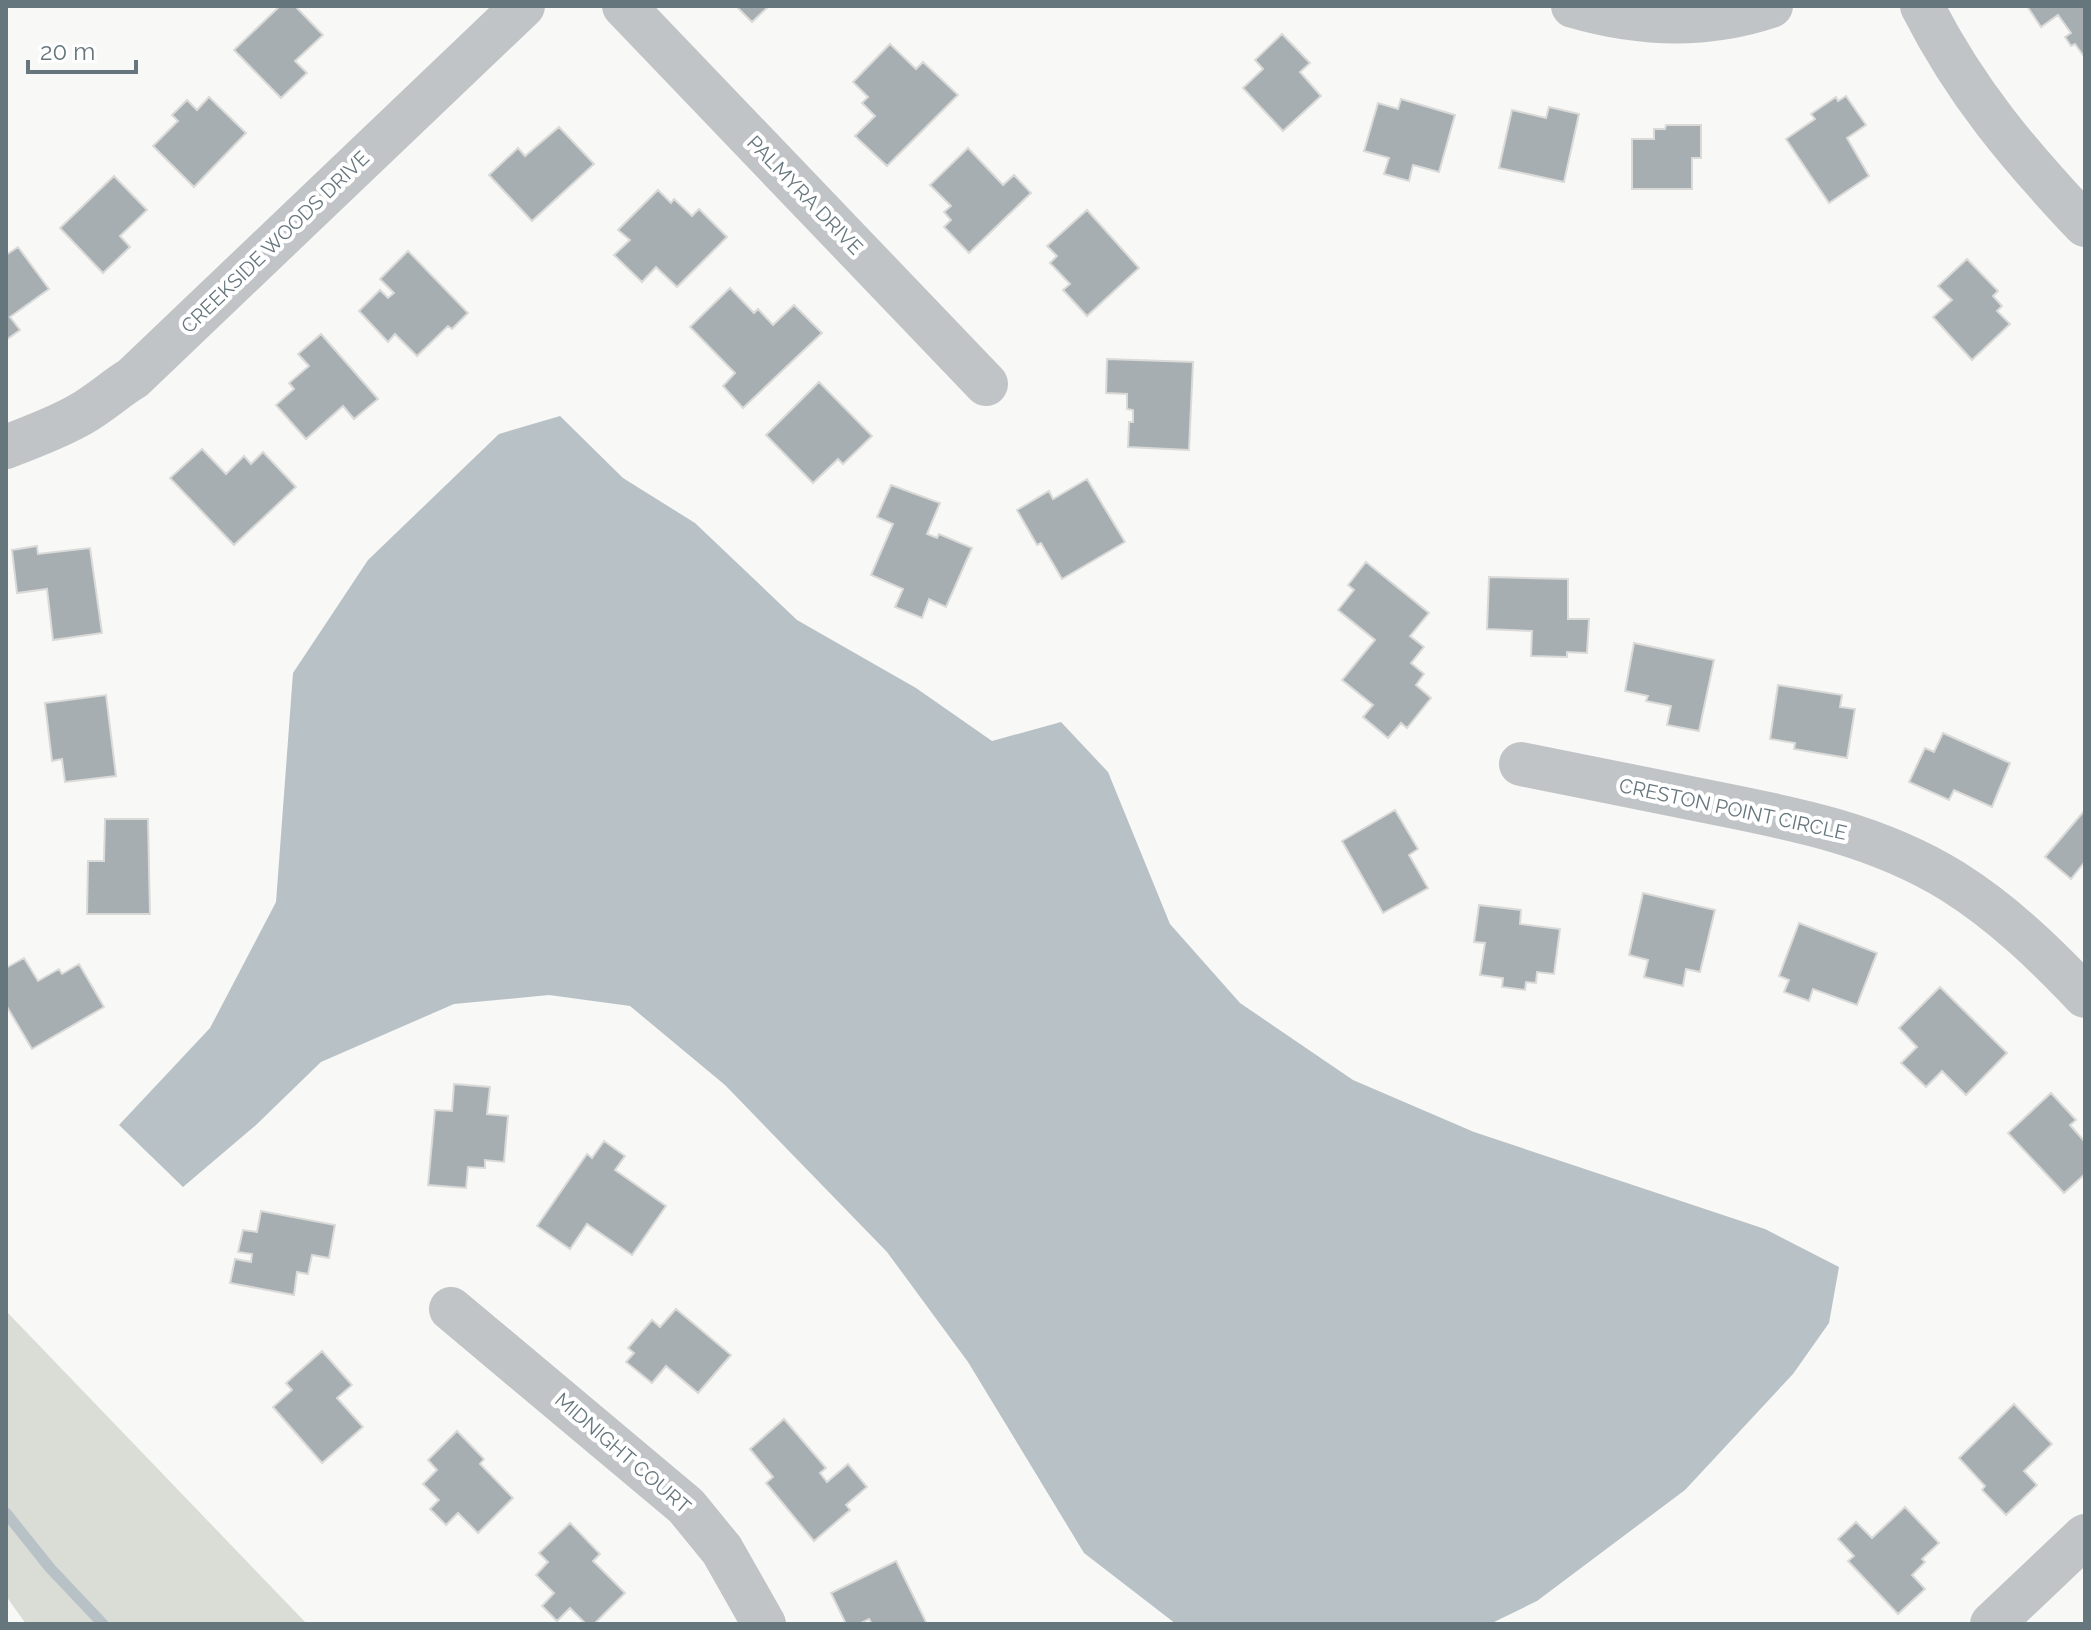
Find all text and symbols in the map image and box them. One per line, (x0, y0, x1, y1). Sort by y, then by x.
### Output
scale bar (28, 24, 136, 74)
text: 20 m (40, 37, 95, 66)
street label: PALMYRA DRIVE (742, 130, 868, 260)
street label: CREEKSIDE WOODS DRIVE (176, 146, 374, 338)
street label: CRESTON POINT CIRCLE (1617, 773, 1849, 845)
street label: MIDNIGHT COURT (550, 1388, 696, 1518)

